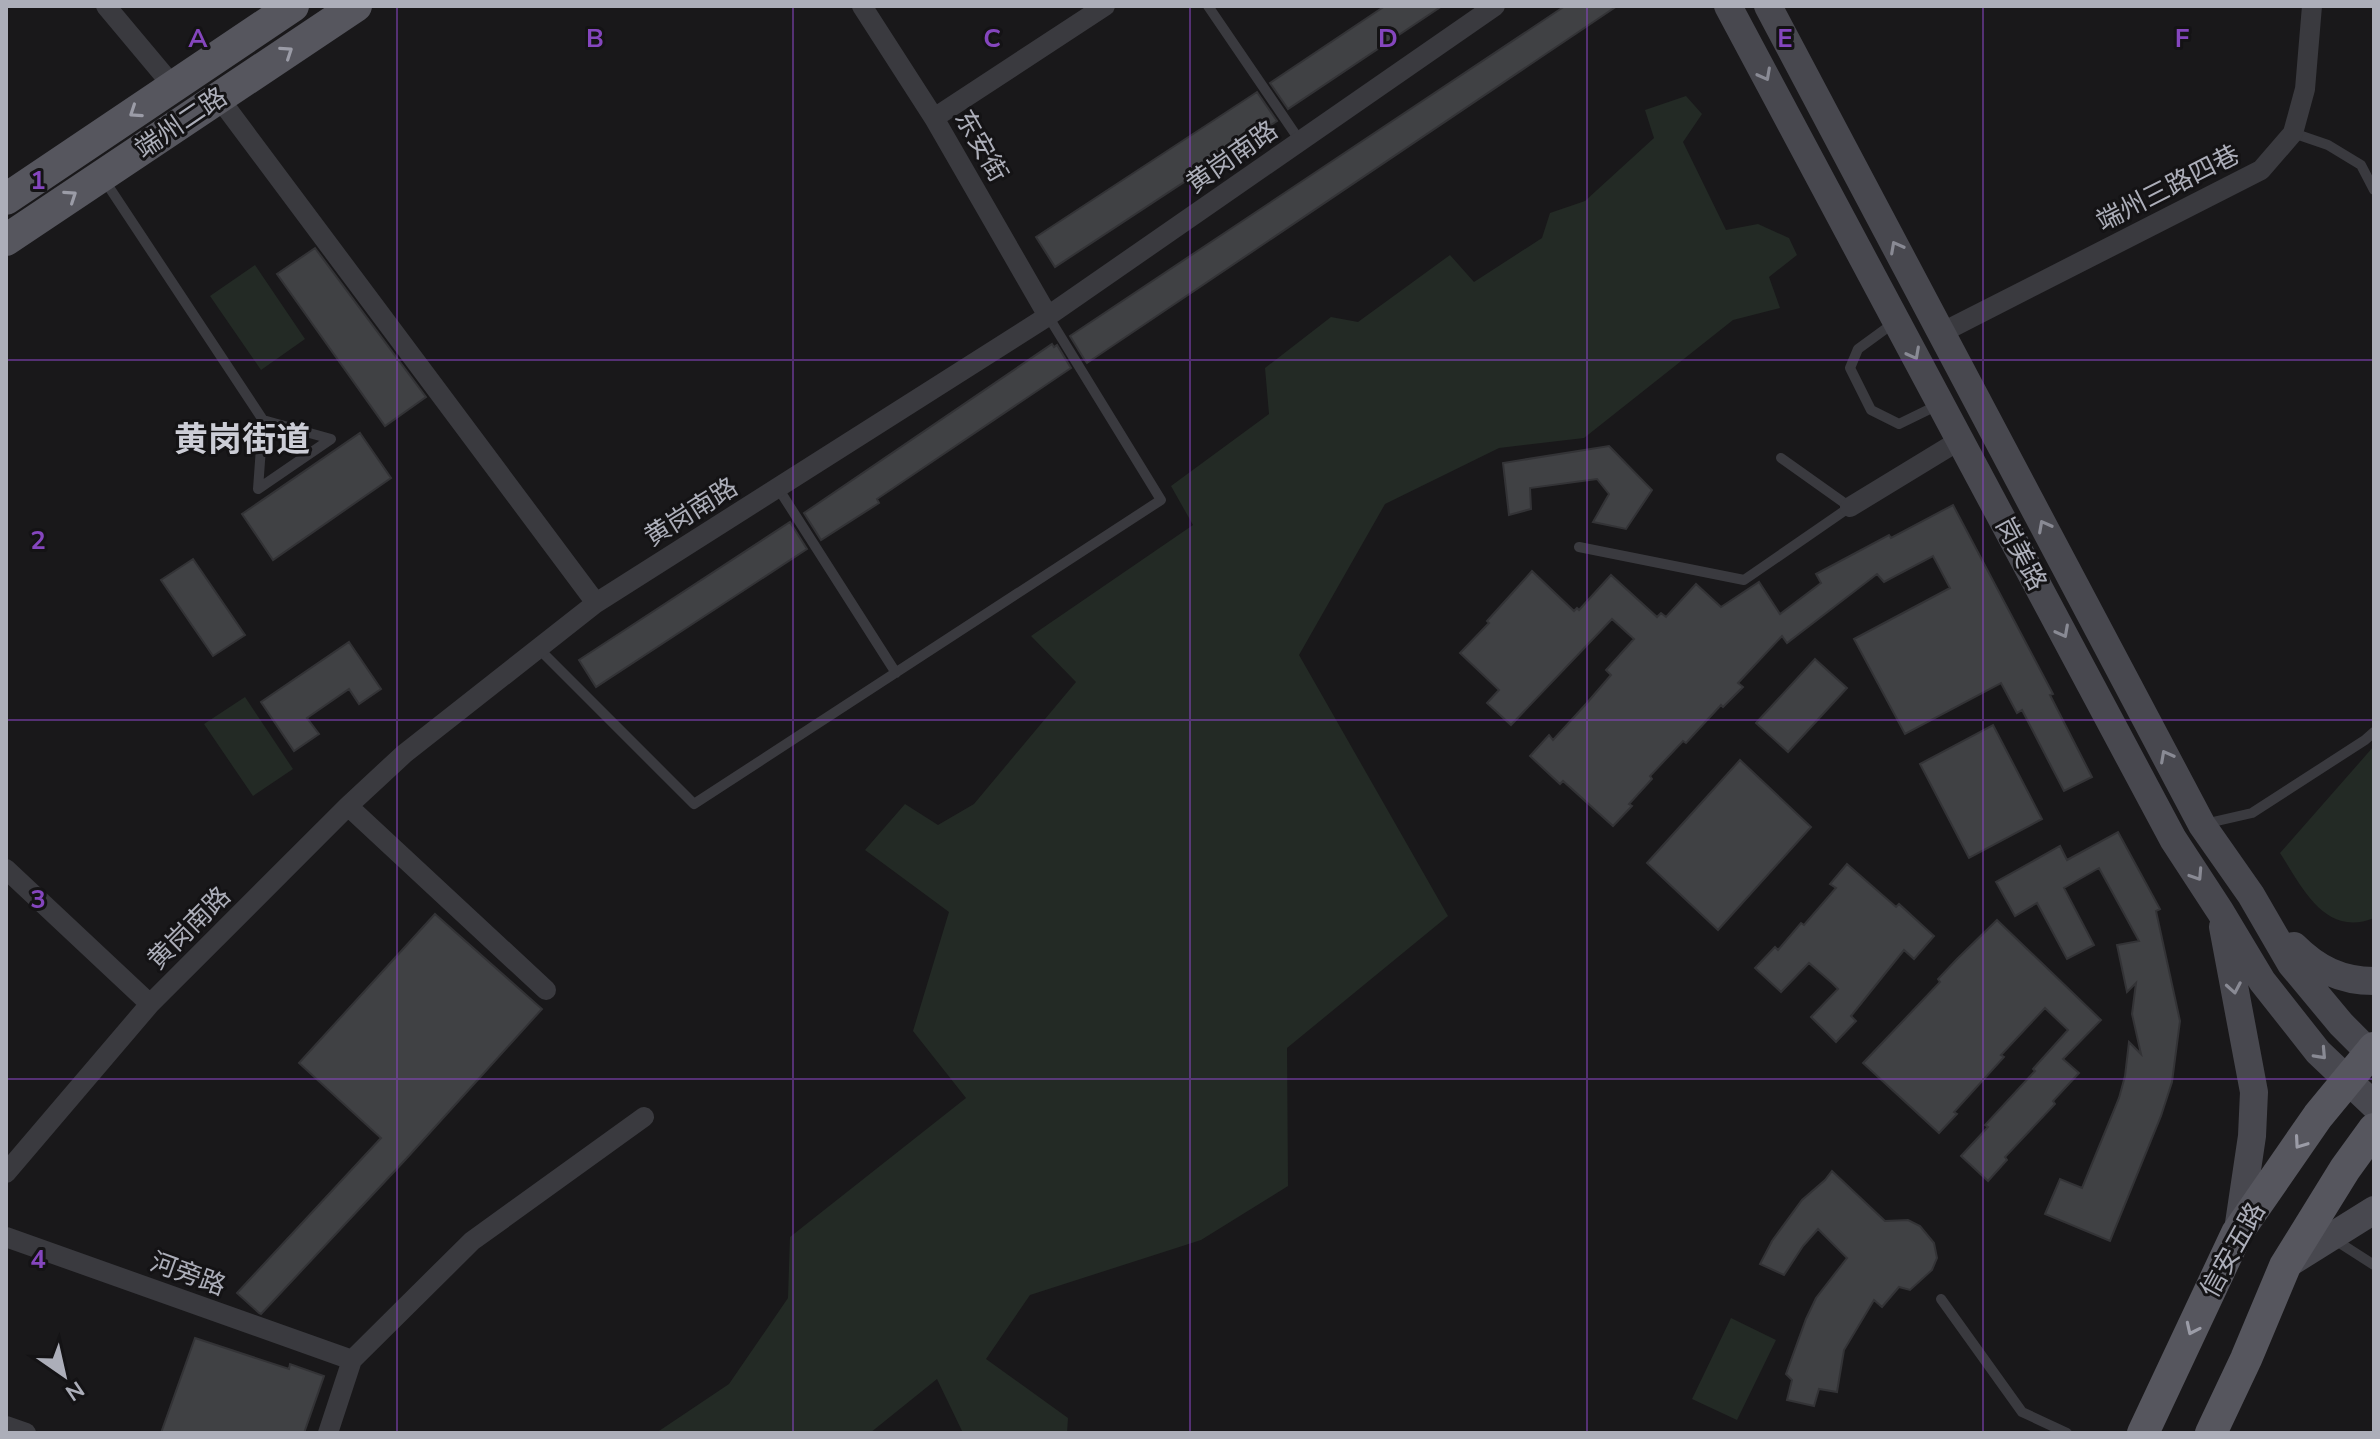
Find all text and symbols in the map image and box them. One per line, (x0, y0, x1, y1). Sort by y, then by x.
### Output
text: A (188, 21, 208, 56)
text: B (586, 21, 604, 56)
text: C (983, 21, 1001, 56)
text: D (1378, 21, 1398, 56)
text: E (1777, 21, 1793, 56)
text: F (2175, 21, 2189, 56)
one-way arrow (278, 47, 293, 62)
one-way arrow (1755, 66, 1771, 80)
street label: 端州二路 (128, 79, 234, 167)
one-way arrow (130, 102, 144, 117)
street label: 东安街 (946, 103, 1016, 189)
street label: 黄岗南路 (1179, 113, 1285, 201)
street label: 端州三路四巷 (2091, 137, 2245, 239)
text: 1 (30, 163, 46, 198)
one-way arrow (62, 191, 76, 206)
one-way arrow (1890, 241, 1905, 255)
one-way arrow (1904, 345, 1920, 359)
district label: 黄岗街道 (174, 417, 310, 463)
street label: 黄岗南路 (638, 470, 744, 554)
street label: 岗美路 (1987, 511, 2055, 597)
one-way arrow (2038, 520, 2053, 535)
text: 2 (30, 523, 46, 558)
one-way arrow (2053, 624, 2069, 638)
one-way arrow (2160, 749, 2175, 764)
one-way arrow (2187, 866, 2202, 881)
street label: 黄岗南路 (140, 879, 238, 977)
text: 3 (30, 882, 46, 917)
one-way arrow (2225, 981, 2242, 994)
one-way arrow (2311, 1044, 2325, 1059)
one-way arrow (2295, 1134, 2310, 1148)
street label: 信安五路 (2192, 1196, 2274, 1304)
text: 4 (30, 1242, 46, 1277)
street label: 河旁路 (145, 1244, 231, 1304)
one-way arrow (2186, 1320, 2202, 1335)
north arrow (24, 1335, 104, 1415)
text: N (59, 1374, 90, 1408)

